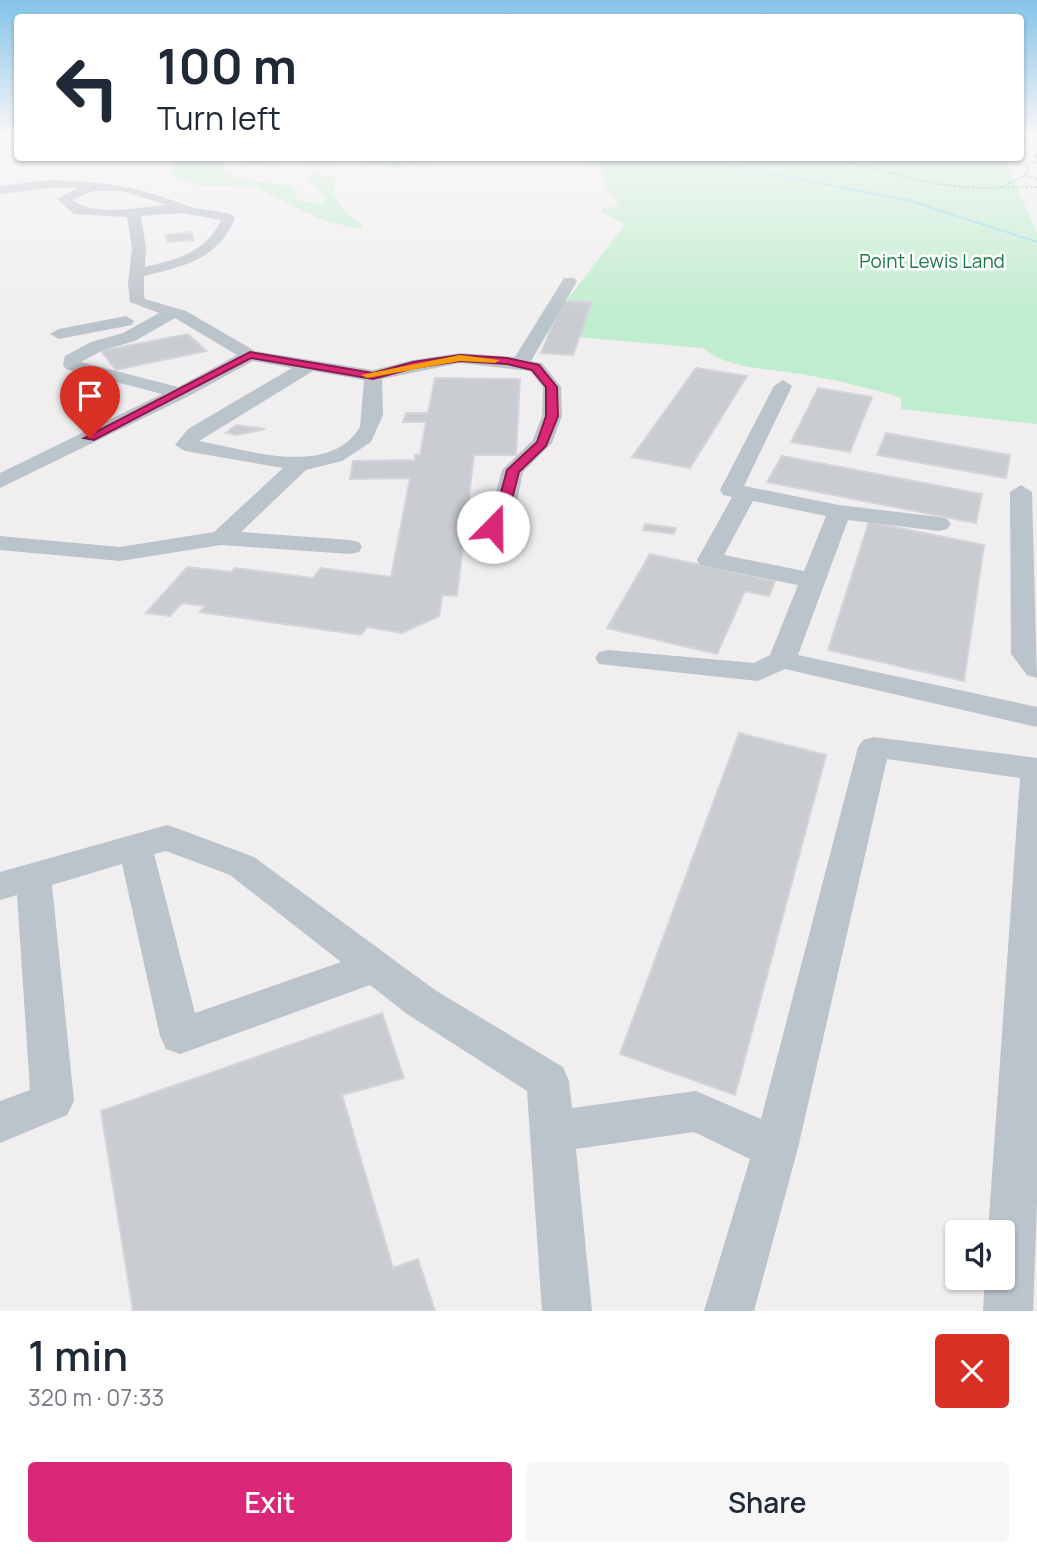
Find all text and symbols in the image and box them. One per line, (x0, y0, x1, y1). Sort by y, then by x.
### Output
text: 100 m (157, 32, 297, 99)
icon: left (42, 42, 133, 133)
text: Turn left (157, 96, 281, 140)
park label: Point Lewis Land (859, 248, 1005, 274)
pin (60, 366, 120, 438)
icon: arrive (71, 377, 109, 415)
position arrow (456, 490, 530, 564)
map controls (945, 1220, 1015, 1290)
button: sound (945, 1220, 1015, 1290)
text: 1 min (28, 1326, 128, 1384)
button: close (935, 1334, 1009, 1408)
text: 320 m · 07:33 (28, 1381, 164, 1413)
button: Exit (28, 1462, 512, 1542)
button: Share (526, 1462, 1009, 1542)

